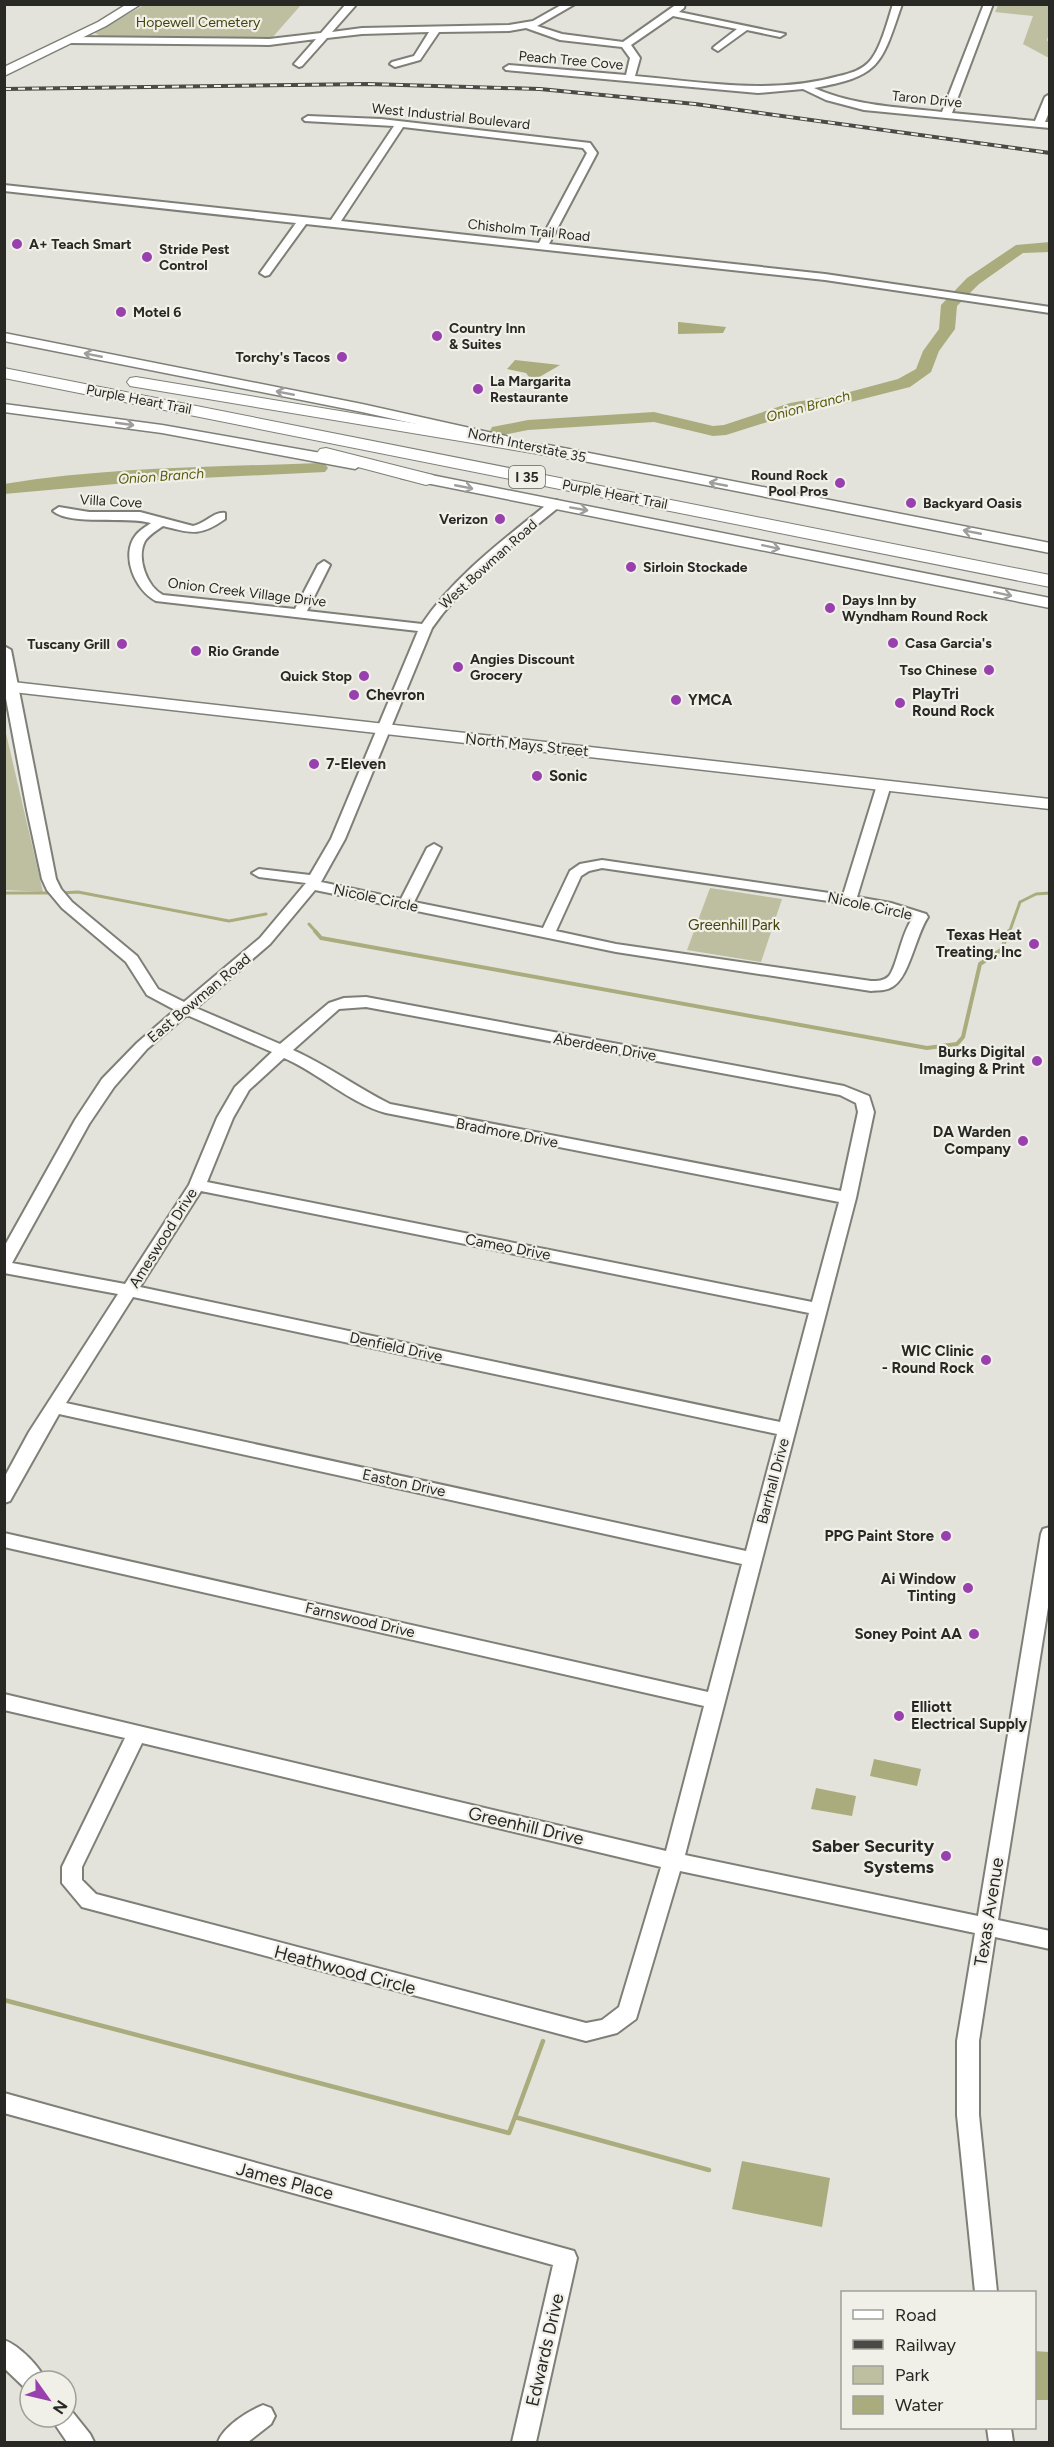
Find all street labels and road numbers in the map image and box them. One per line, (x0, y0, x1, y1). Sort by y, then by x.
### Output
street label: Peach Tree Cove (518, 47, 624, 74)
street label: Taron Drive (891, 87, 963, 112)
street label: West Industrial Boulevard (371, 100, 531, 133)
street label: Chisholm Trail Road (467, 216, 591, 245)
street label: Purple Heart Trail (85, 381, 193, 418)
street label: North Interstate 35 (466, 425, 588, 466)
road number: I 35 (509, 466, 545, 488)
street label: Purple Heart Trail (561, 476, 669, 513)
street label: Villa Cove (79, 491, 143, 512)
street label: West Bowman Road (436, 516, 541, 613)
street label: Onion Creek Village Drive (167, 574, 328, 611)
street label: North Mays Street (464, 730, 590, 760)
street label: Nicole Circle (332, 880, 420, 916)
street label: Nicole Circle (826, 888, 914, 924)
street label: East Bowman Road (144, 950, 254, 1046)
street label: Aberdeen Drive (552, 1029, 658, 1065)
street label: Bradmore Drive (454, 1114, 560, 1152)
street label: Ameswood Drive (125, 1185, 201, 1291)
street label: Cameo Drive (464, 1230, 552, 1264)
street label: Denfield Drive (348, 1328, 444, 1366)
street label: Barrhall Drive (753, 1436, 793, 1526)
street label: Easton Drive (361, 1465, 447, 1501)
street label: Farnswood Drive (303, 1599, 417, 1641)
street label: Greenhill Drive (466, 1802, 586, 1850)
street label: Texas Avenue (970, 1856, 1008, 1968)
street label: Heathwood Circle (272, 1941, 418, 2000)
street label: James Place (234, 2157, 336, 2205)
street label: Edwards Drive (521, 2291, 569, 2409)

